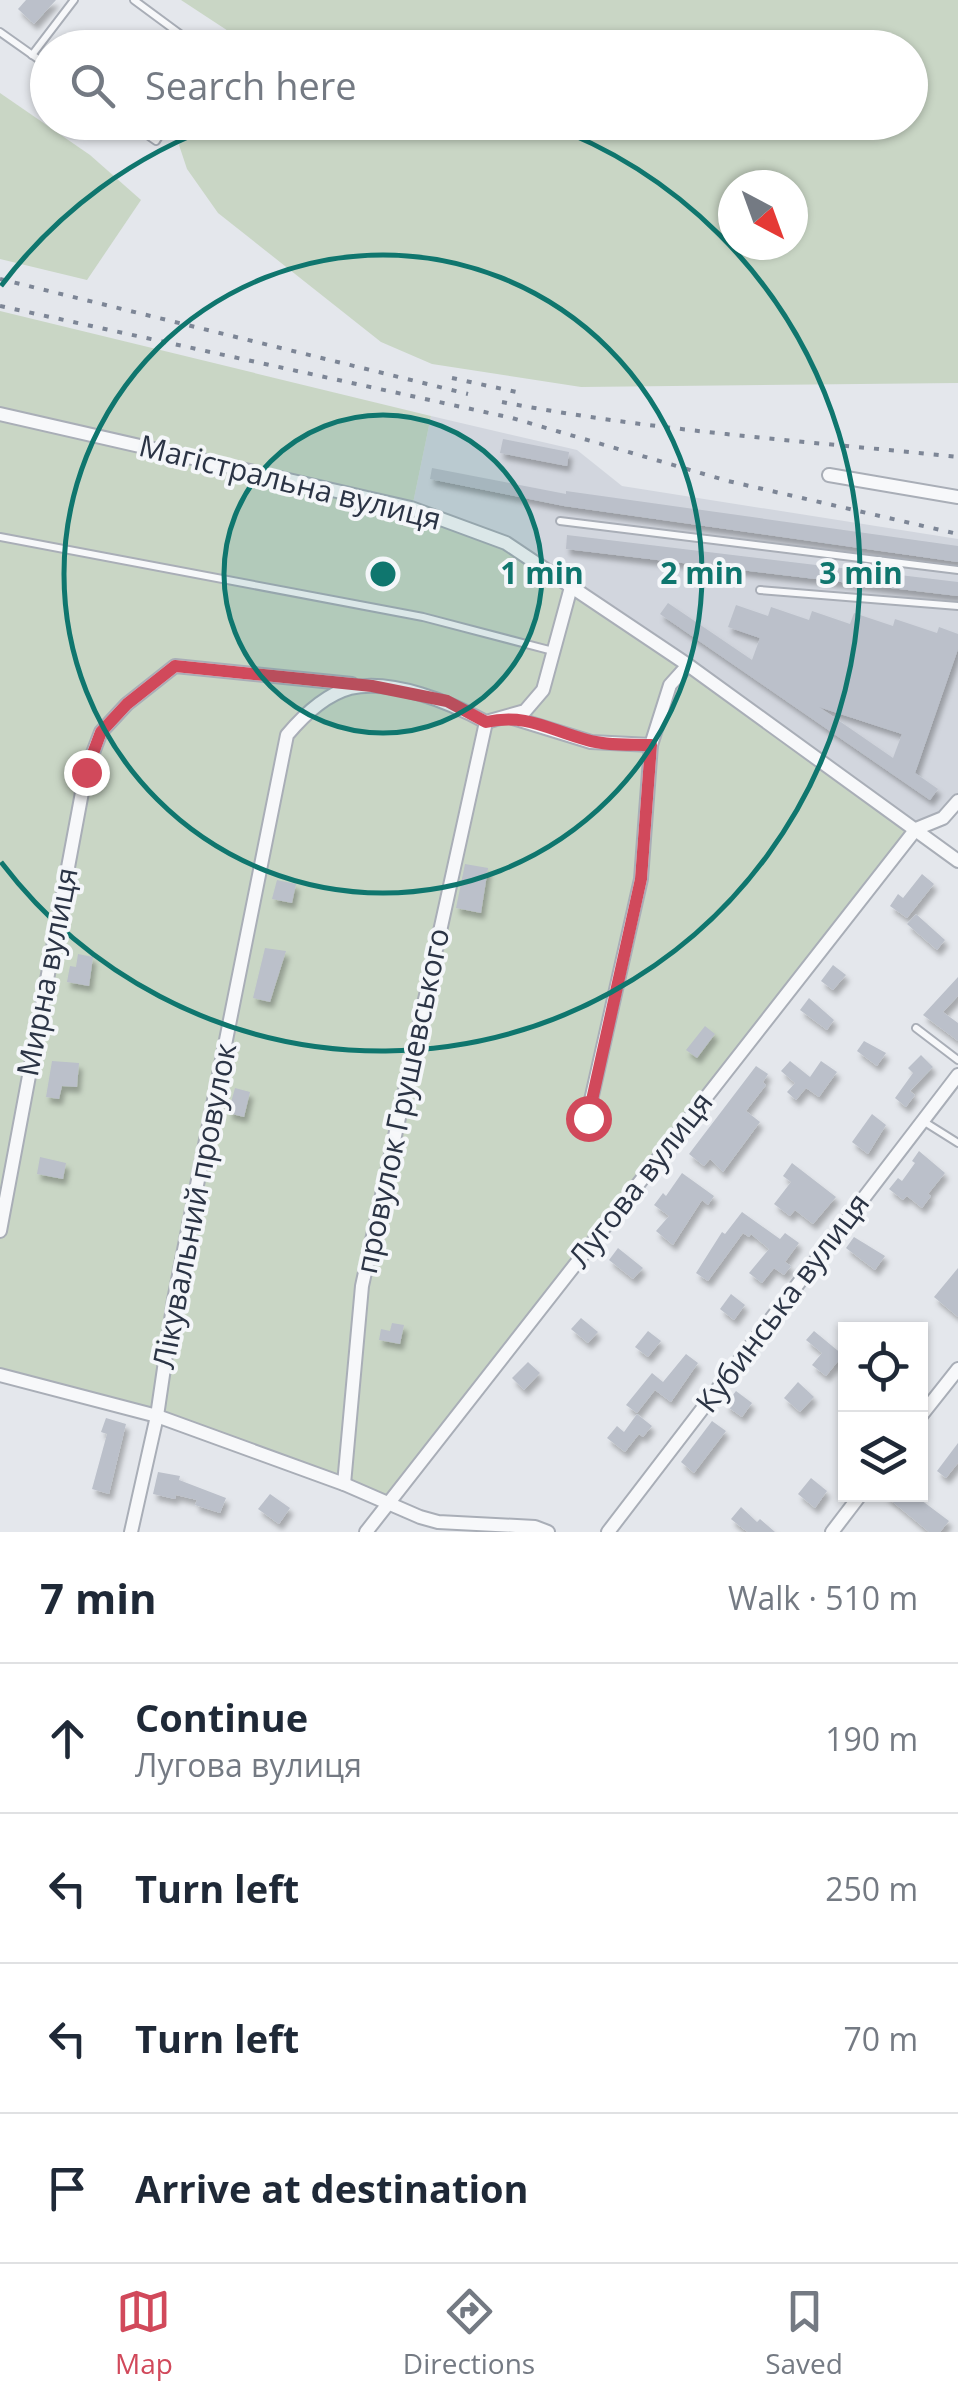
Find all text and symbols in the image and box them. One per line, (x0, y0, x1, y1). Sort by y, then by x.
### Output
search box (30, 30, 928, 140)
icon: search (65, 58, 120, 113)
text: Search here (145, 59, 357, 111)
north arrow (718, 170, 808, 260)
street label: Магістральна вулиця (135, 424, 446, 539)
text: 1 min (500, 552, 584, 593)
text: 2 min (660, 552, 744, 593)
text: 3 min (819, 552, 903, 593)
centre of rings (365, 556, 401, 592)
route end (64, 750, 110, 796)
street label: Мирна вулиця (6, 864, 87, 1080)
street label: провулок Грушевського (345, 924, 458, 1277)
street label: Лікувальний провулок (142, 1039, 245, 1372)
street label: Лугова вулиця (558, 1083, 721, 1275)
route start (566, 1096, 612, 1142)
street label: Кубинська вулиця (686, 1184, 878, 1420)
map controls (838, 1322, 928, 1502)
button: locate (838, 1322, 928, 1412)
button: layers (838, 1412, 928, 1502)
text: 7 min (40, 1569, 157, 1626)
text: Walk · 510 m (728, 1576, 918, 1619)
text: Continue (135, 1691, 308, 1743)
icon: ahead (40, 1711, 95, 1766)
text: 190 m (825, 1717, 918, 1760)
text: Лугова вулиця (135, 1743, 362, 1786)
icon: left (40, 1861, 95, 1916)
text: Turn left (135, 1862, 299, 1914)
text: 250 m (825, 1867, 918, 1910)
icon: left (40, 2011, 95, 2066)
text: Turn left (135, 2012, 299, 2064)
text: 70 m (843, 2017, 918, 2060)
icon: arrive (40, 2161, 95, 2216)
text: Arrive at destination (135, 2162, 529, 2214)
tab: Map (115, 2284, 173, 2382)
tab: Directions (403, 2284, 535, 2382)
tab: Saved (765, 2284, 843, 2382)

